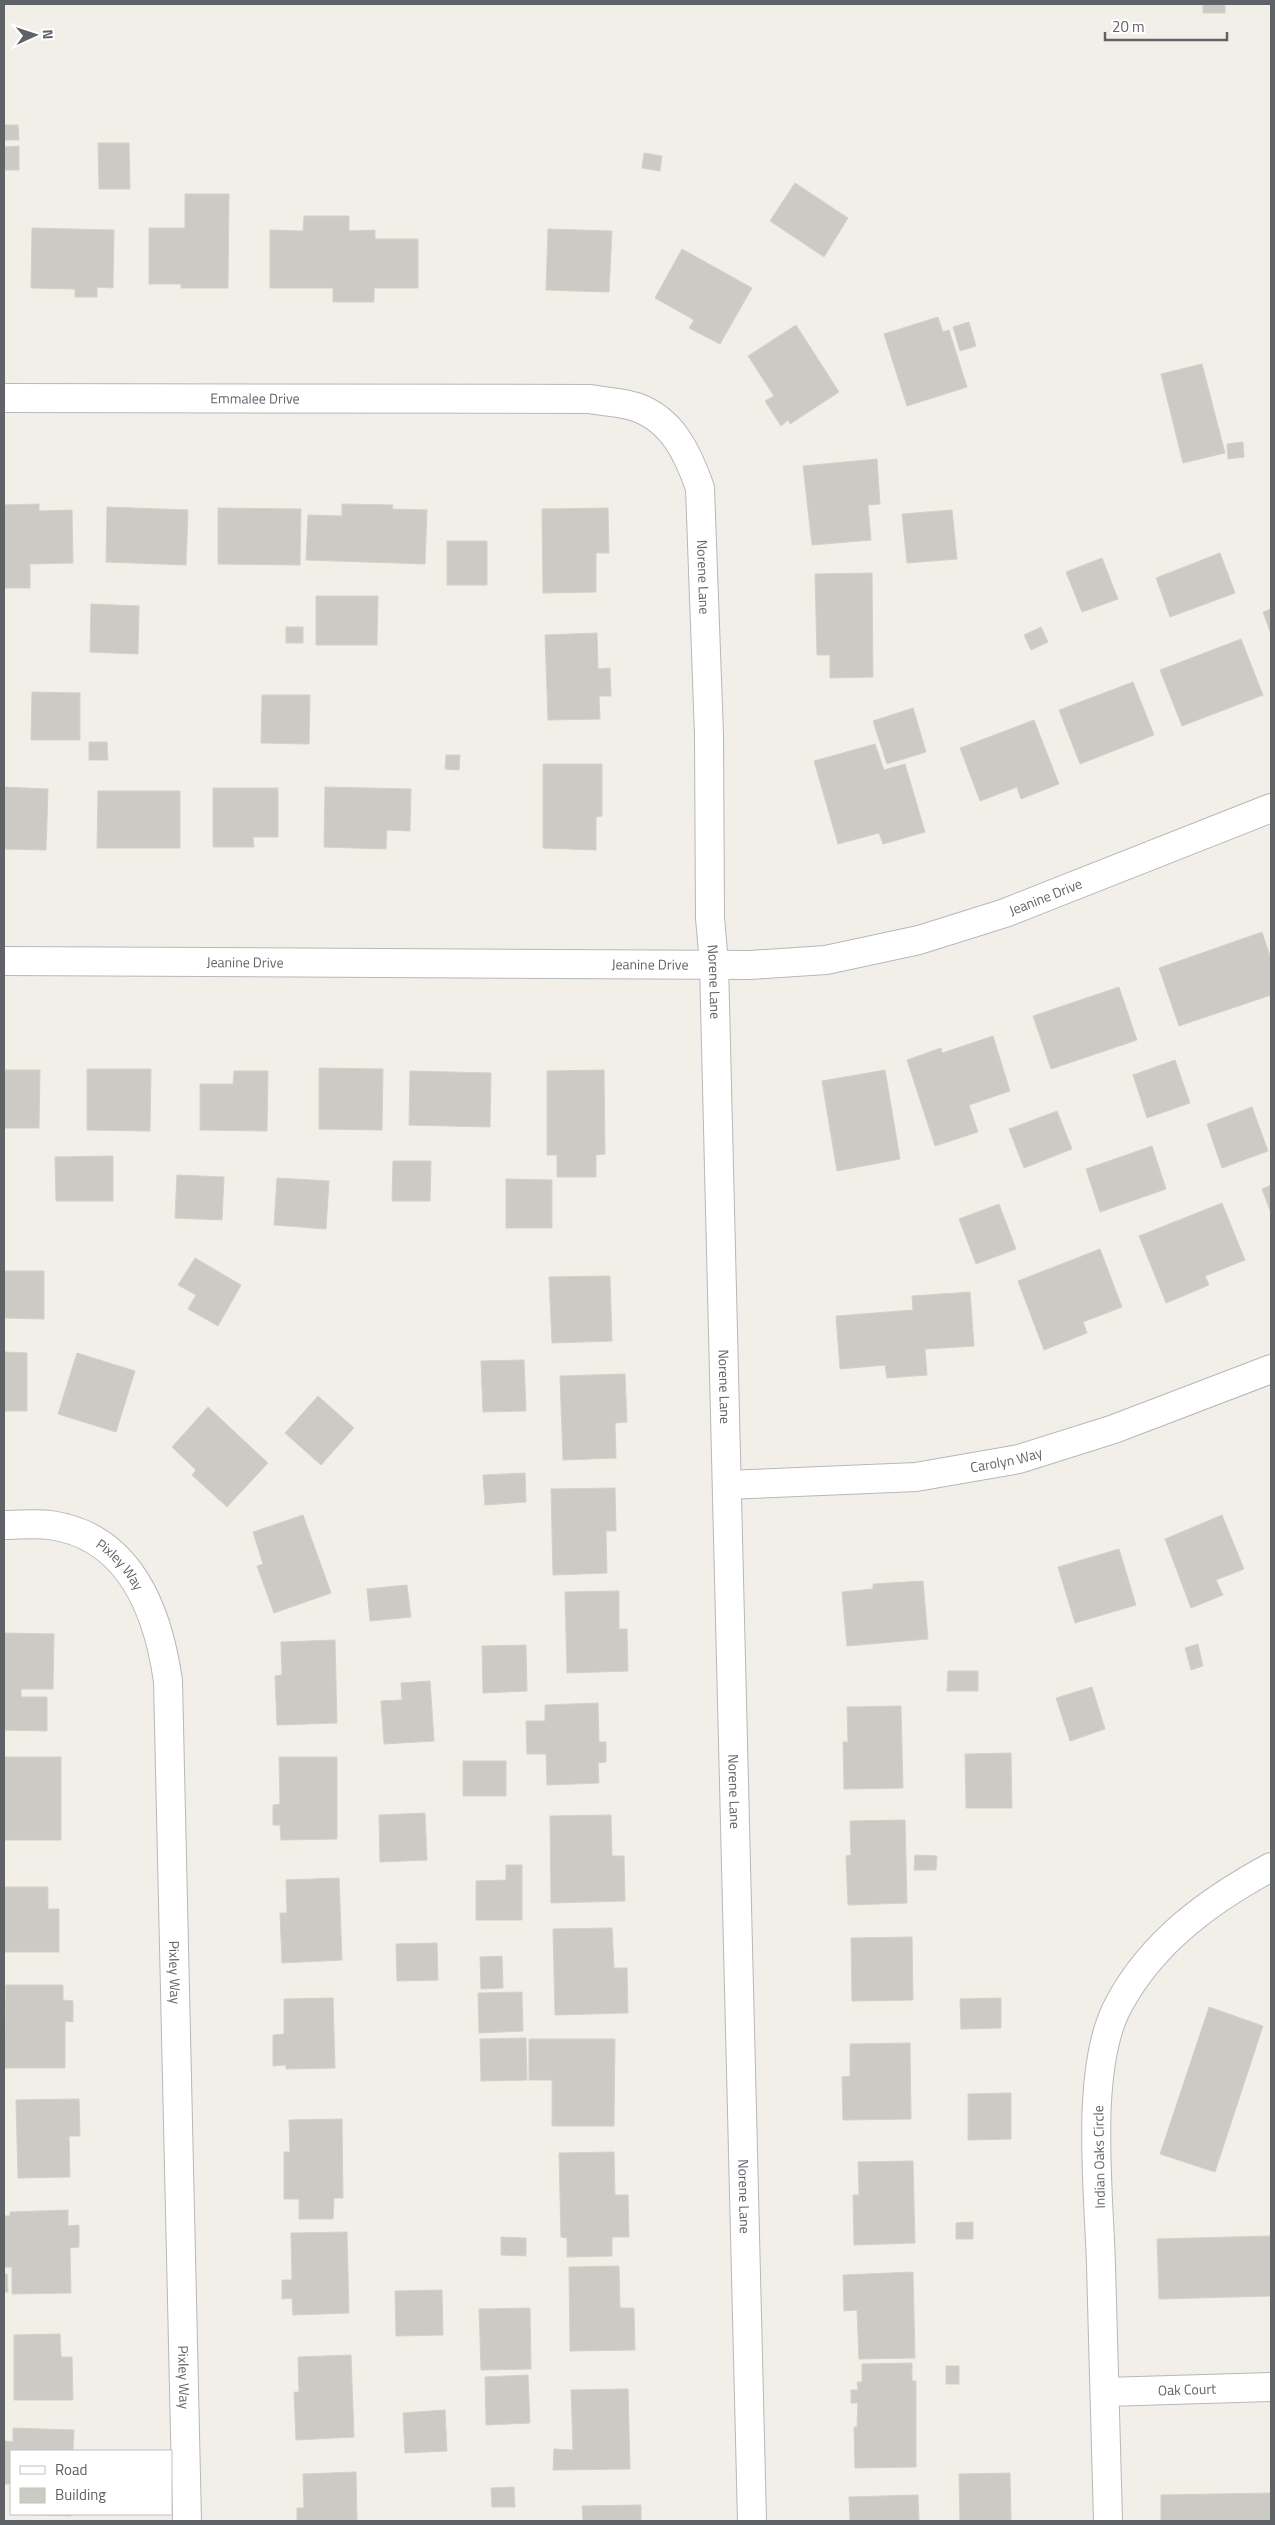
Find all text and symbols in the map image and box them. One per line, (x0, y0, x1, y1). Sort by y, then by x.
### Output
north arrow (10, 10, 60, 60)
scale bar (1105, 10, 1228, 42)
text: 20 m (1112, 15, 1145, 38)
text: N (38, 29, 59, 40)
street label: Emmalee Drive (210, 387, 300, 409)
street label: Norene Lane (692, 539, 716, 615)
street label: Jeanine Drive (1006, 873, 1085, 920)
street label: Norene Lane (702, 944, 726, 1019)
street label: Jeanine Drive (206, 951, 284, 972)
street label: Jeanine Drive (611, 953, 689, 975)
street label: Norene Lane (713, 1349, 736, 1424)
street label: Carolyn Way (968, 1441, 1045, 1477)
street label: Pixley Way (92, 1533, 150, 1594)
street label: Norene Lane (723, 1754, 746, 1829)
street label: Pixley Way (164, 1940, 186, 2005)
street label: Indian Oaks Circle (1087, 2105, 1110, 2209)
street label: Norene Lane (733, 2159, 756, 2234)
street label: Pixley Way (173, 2345, 195, 2410)
street label: Oak Court (1158, 2378, 1216, 2400)
legend (10, 2450, 172, 2515)
text: Road (55, 2458, 87, 2481)
text: Building (55, 2483, 106, 2506)

